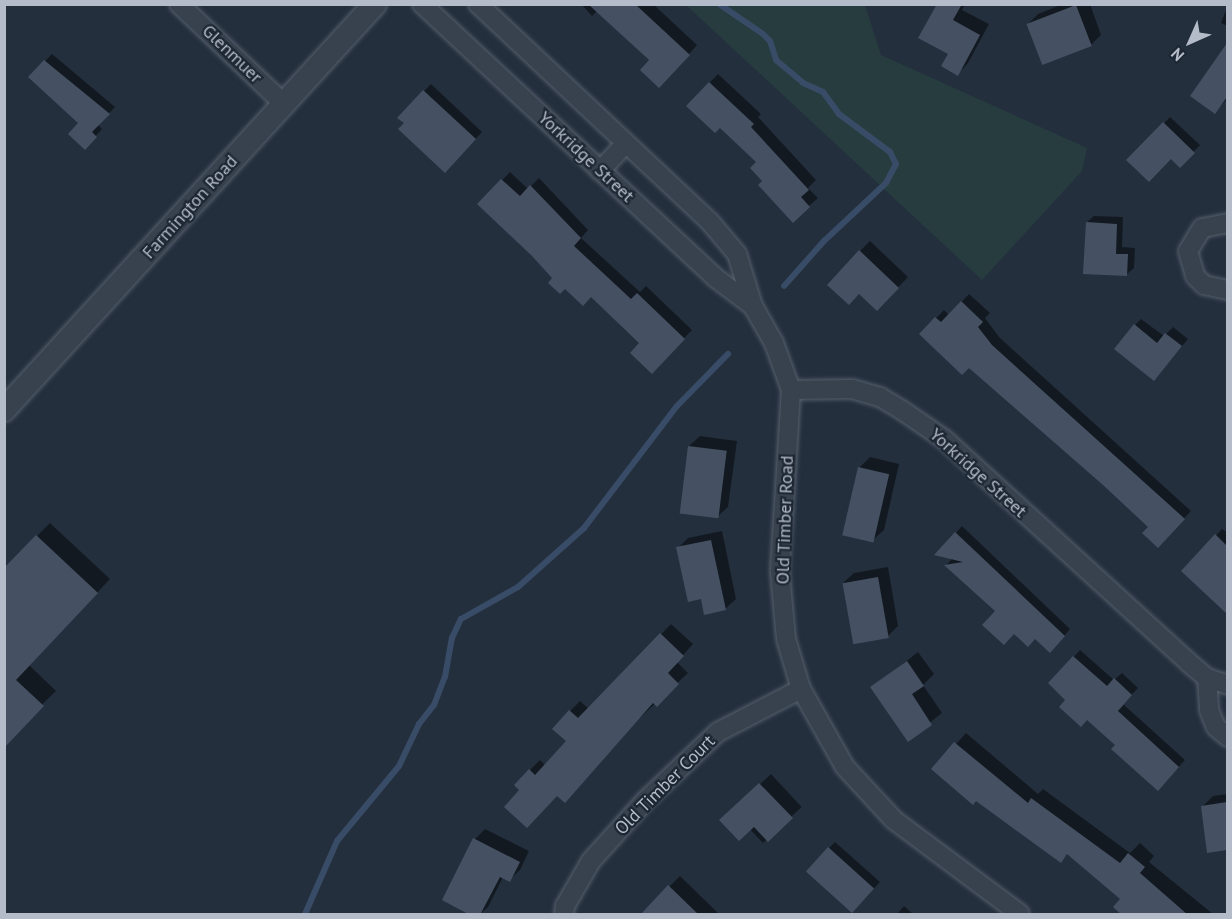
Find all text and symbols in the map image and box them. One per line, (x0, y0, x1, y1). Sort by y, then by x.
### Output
north arrow (1160, 12, 1220, 72)
street label: Glenmuer (198, 20, 266, 88)
text: N (1166, 44, 1188, 66)
street label: Yorkridge Street (534, 107, 638, 207)
street label: Farmington Road (138, 151, 242, 263)
street label: Yorkridge Street (925, 424, 1031, 522)
street label: Old Timber Road (772, 455, 798, 585)
street label: Old Timber Court (610, 730, 720, 840)

